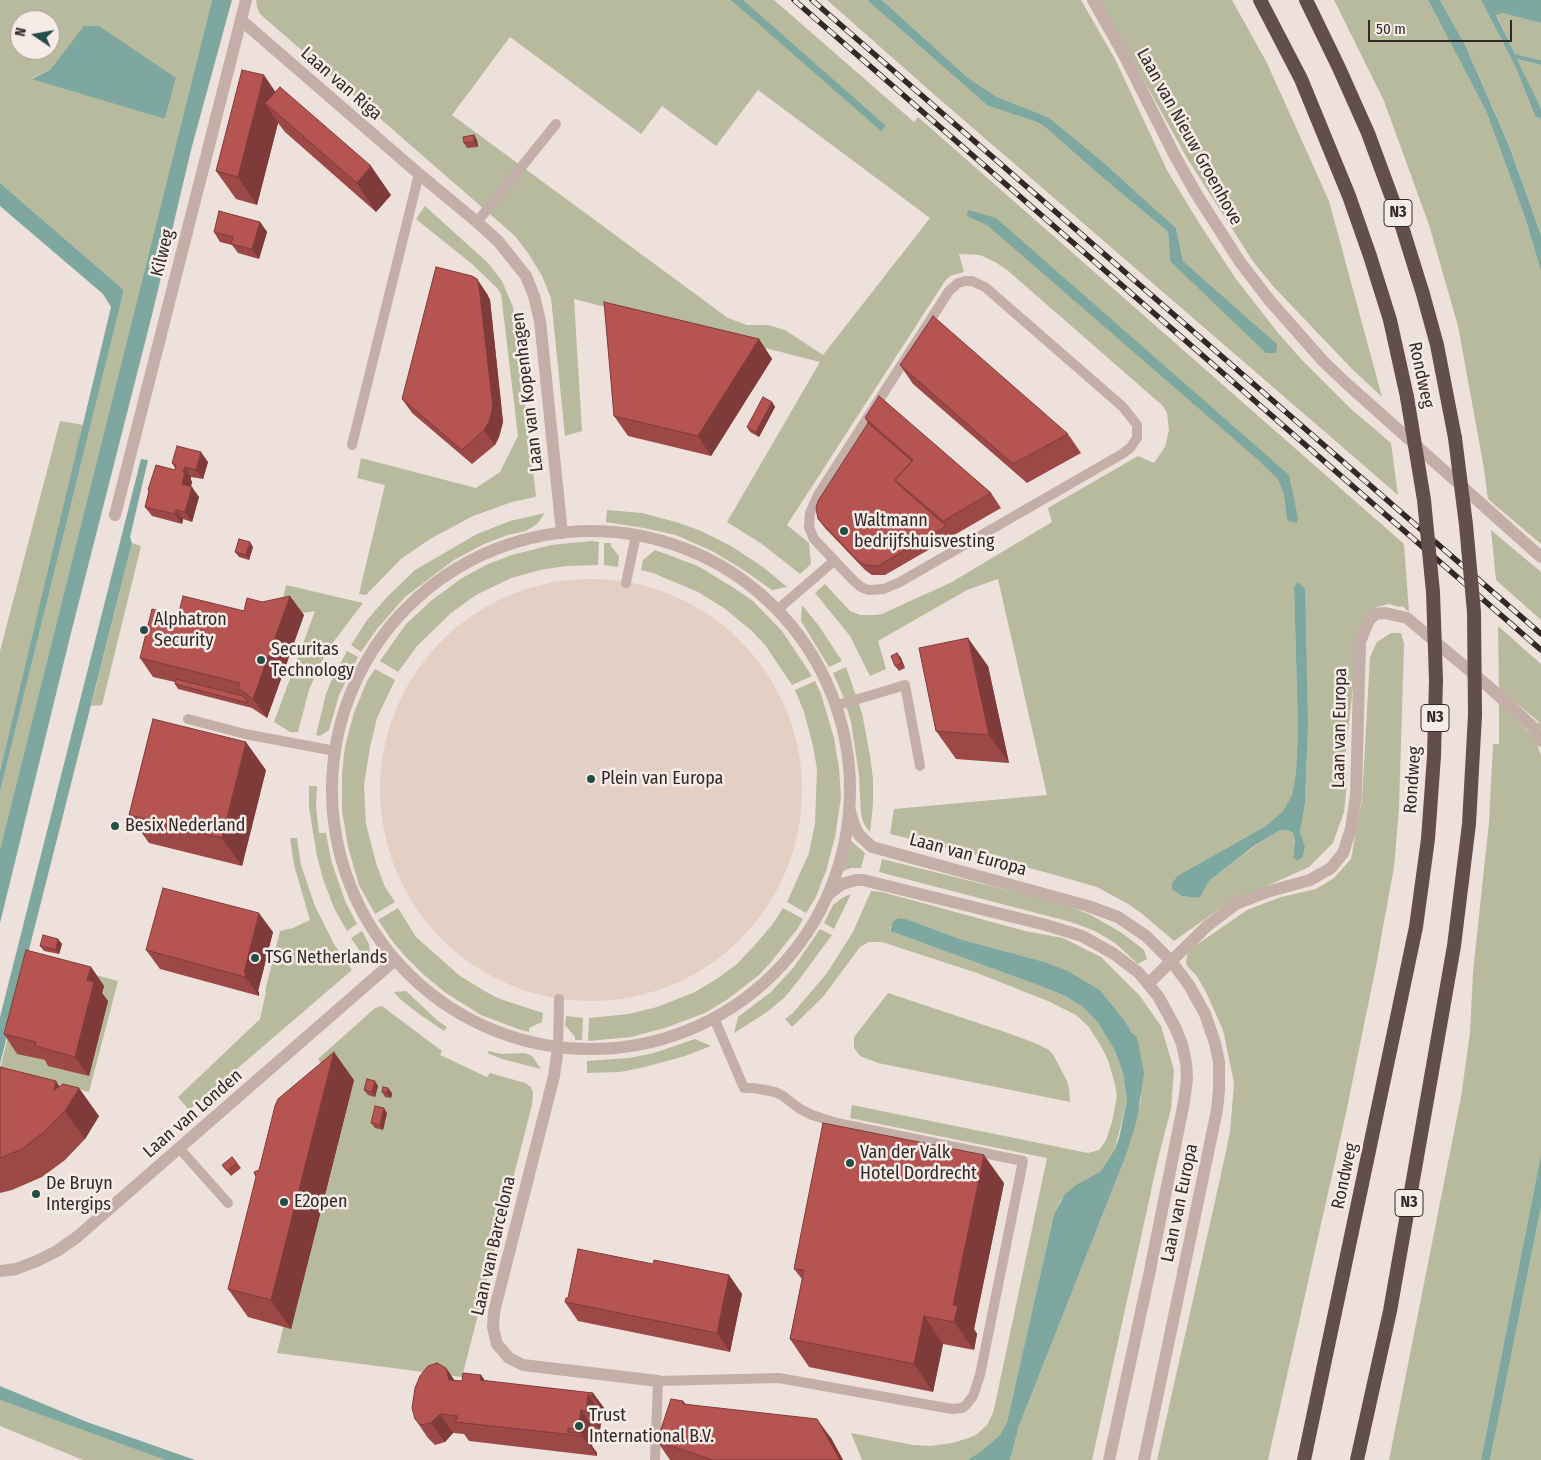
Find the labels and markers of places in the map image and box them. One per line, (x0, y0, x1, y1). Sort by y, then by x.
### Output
place label: Waltmann bedrijfshuisvesting (854, 510, 994, 552)
marker: Waltmann bedrijfshuisvesting (838, 525, 850, 537)
place label: Alphatron Security (154, 609, 227, 652)
marker: Alphatron Security (138, 624, 150, 636)
place label: Securitas Technology (271, 639, 354, 682)
marker: Securitas Technology (255, 654, 267, 666)
place label: Plein van Europa (601, 768, 723, 790)
marker: Plein van Europa (585, 773, 597, 785)
place label: Besix Nederland (125, 815, 245, 837)
marker: Besix Nederland (109, 820, 121, 832)
place label: TSG Netherlands (265, 947, 387, 969)
marker: TSG Netherlands (249, 952, 261, 964)
place label: Van der Valk Hotel Dordrecht (860, 1142, 977, 1184)
marker: Van der Valk Hotel Dordrecht (844, 1157, 856, 1169)
place label: De Bruyn Intergips (46, 1173, 113, 1216)
marker: De Bruyn Intergips (30, 1188, 42, 1200)
place label: E2open (294, 1191, 347, 1213)
marker: E2open (278, 1196, 290, 1208)
place label: Trust International B.V. (589, 1405, 714, 1448)
marker: Trust International B.V. (573, 1420, 585, 1432)

